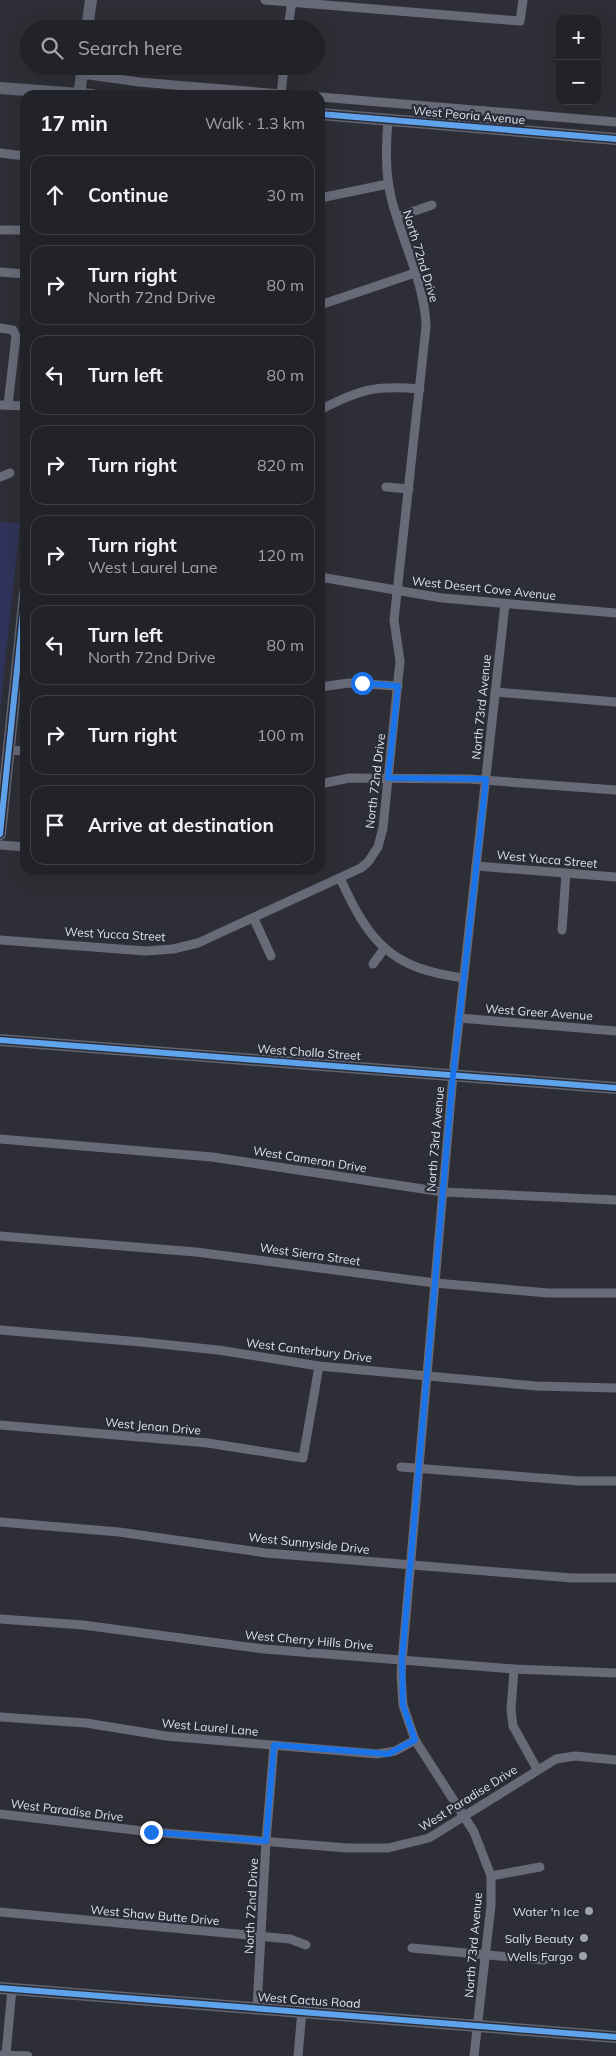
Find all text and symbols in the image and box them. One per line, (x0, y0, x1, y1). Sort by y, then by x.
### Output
map controls (556, 15, 601, 105)
button: + (556, 15, 601, 60)
search box (20, 20, 325, 75)
icon: search (38, 34, 66, 62)
text: Search here (78, 36, 182, 60)
button: − (556, 60, 601, 105)
street label: West Peoria Avenue (412, 103, 526, 127)
text: 17 min (40, 110, 108, 136)
text: Walk · 1.3 km (205, 113, 305, 133)
icon: ahead (41, 181, 69, 209)
text: Continue (88, 183, 168, 207)
text: 30 m (267, 185, 304, 205)
street label: North 72nd Drive (400, 208, 442, 304)
text: Turn right (88, 263, 177, 287)
icon: right (41, 271, 69, 299)
text: 80 m (267, 275, 304, 295)
text: North 72nd Drive (88, 287, 215, 307)
icon: left (41, 361, 69, 389)
text: Turn left (88, 363, 163, 387)
text: 80 m (267, 365, 304, 385)
icon: right (41, 451, 69, 479)
text: Turn right (88, 453, 177, 477)
text: 820 m (257, 455, 304, 475)
text: Turn right (88, 533, 177, 557)
icon: right (41, 541, 69, 569)
text: 120 m (257, 545, 304, 565)
text: West Laurel Lane (88, 557, 218, 577)
street label: West Desert Cove Avenue (411, 573, 557, 603)
text: Turn left (88, 623, 163, 647)
icon: left (41, 631, 69, 659)
text: 80 m (267, 635, 304, 655)
text: North 72nd Drive (88, 647, 215, 667)
street label: North 73rd Avenue (468, 654, 494, 760)
route start (351, 672, 374, 695)
icon: right (41, 721, 69, 749)
text: Turn right (88, 723, 177, 747)
text: 100 m (257, 725, 304, 745)
street label: North 72nd Drive (362, 733, 388, 829)
icon: arrive (41, 811, 69, 839)
text: Arrive at destination (88, 813, 274, 837)
street label: West Yucca Street (496, 847, 598, 871)
street label: West Yucca Street (64, 924, 166, 944)
street label: West Greer Avenue (485, 1001, 593, 1023)
street label: West Cholla Street (257, 1041, 361, 1063)
street label: North 73rd Avenue (423, 1086, 447, 1192)
street label: West Cameron Drive (252, 1143, 368, 1175)
street label: West Sierra Street (259, 1240, 361, 1268)
street label: West Canterbury Drive (245, 1335, 373, 1365)
street label: West Jenan Drive (104, 1414, 202, 1438)
street label: West Sunnyside Drive (248, 1529, 370, 1557)
street label: West Cherry Hills Drive (244, 1627, 374, 1653)
street label: West Laurel Lane (161, 1715, 259, 1739)
street label: West Paradise Drive (416, 1762, 520, 1834)
street label: West Paradise Drive (10, 1796, 124, 1824)
route end (140, 1821, 163, 1844)
street label: North 72nd Drive (241, 1858, 261, 1954)
street label: North 73rd Avenue (461, 1892, 485, 1998)
street label: West Shaw Butte Drive (90, 1902, 220, 1928)
place label: Water 'n Ice (513, 1904, 579, 1919)
marker: Water 'n Ice (583, 1905, 595, 1917)
place label: Sally Beauty (505, 1931, 575, 1946)
marker: Sally Beauty (578, 1932, 590, 1944)
place label: Wells Fargo (507, 1949, 573, 1964)
marker: Wells Fargo (577, 1950, 589, 1962)
street label: West Cactus Road (257, 1989, 361, 2011)

